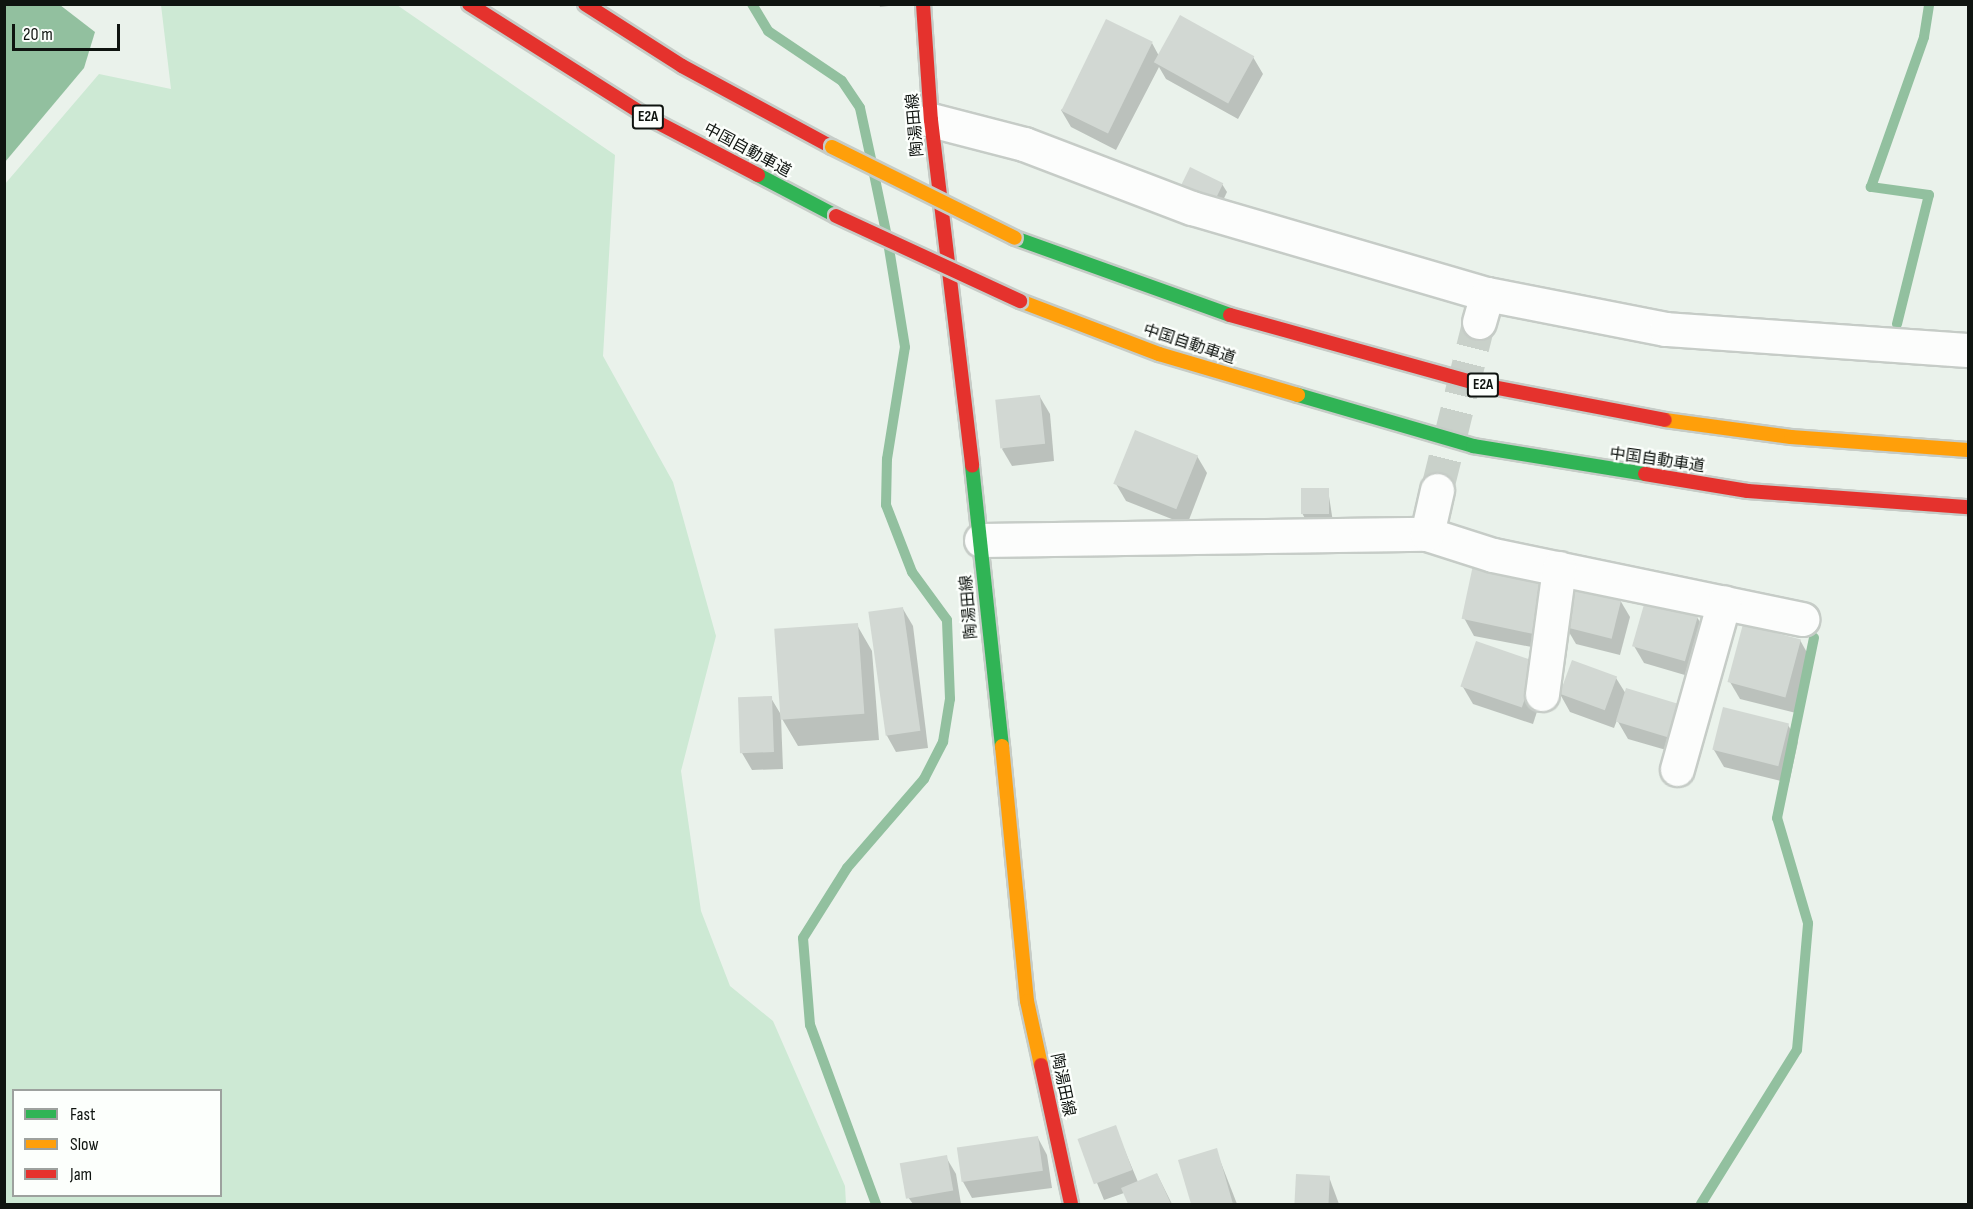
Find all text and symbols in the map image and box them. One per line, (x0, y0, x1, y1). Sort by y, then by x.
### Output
scale bar (15, 12, 123, 50)
text: 20 m (23, 24, 53, 45)
street label: 陶湯田線 (904, 92, 928, 158)
road number: E2A (632, 105, 664, 129)
street label: 中国自動車道 (700, 120, 794, 182)
street label: 中国自動車道 (1140, 321, 1238, 369)
road number: E2A (1466, 373, 1500, 397)
street label: 中国自動車道 (1608, 445, 1706, 477)
street label: 陶湯田線 (958, 574, 982, 640)
street label: 陶湯田線 (1046, 1052, 1078, 1118)
legend (12, 1089, 222, 1197)
text: Fast (70, 1104, 95, 1125)
text: Slow (70, 1134, 99, 1155)
text: Jam (70, 1164, 92, 1185)

